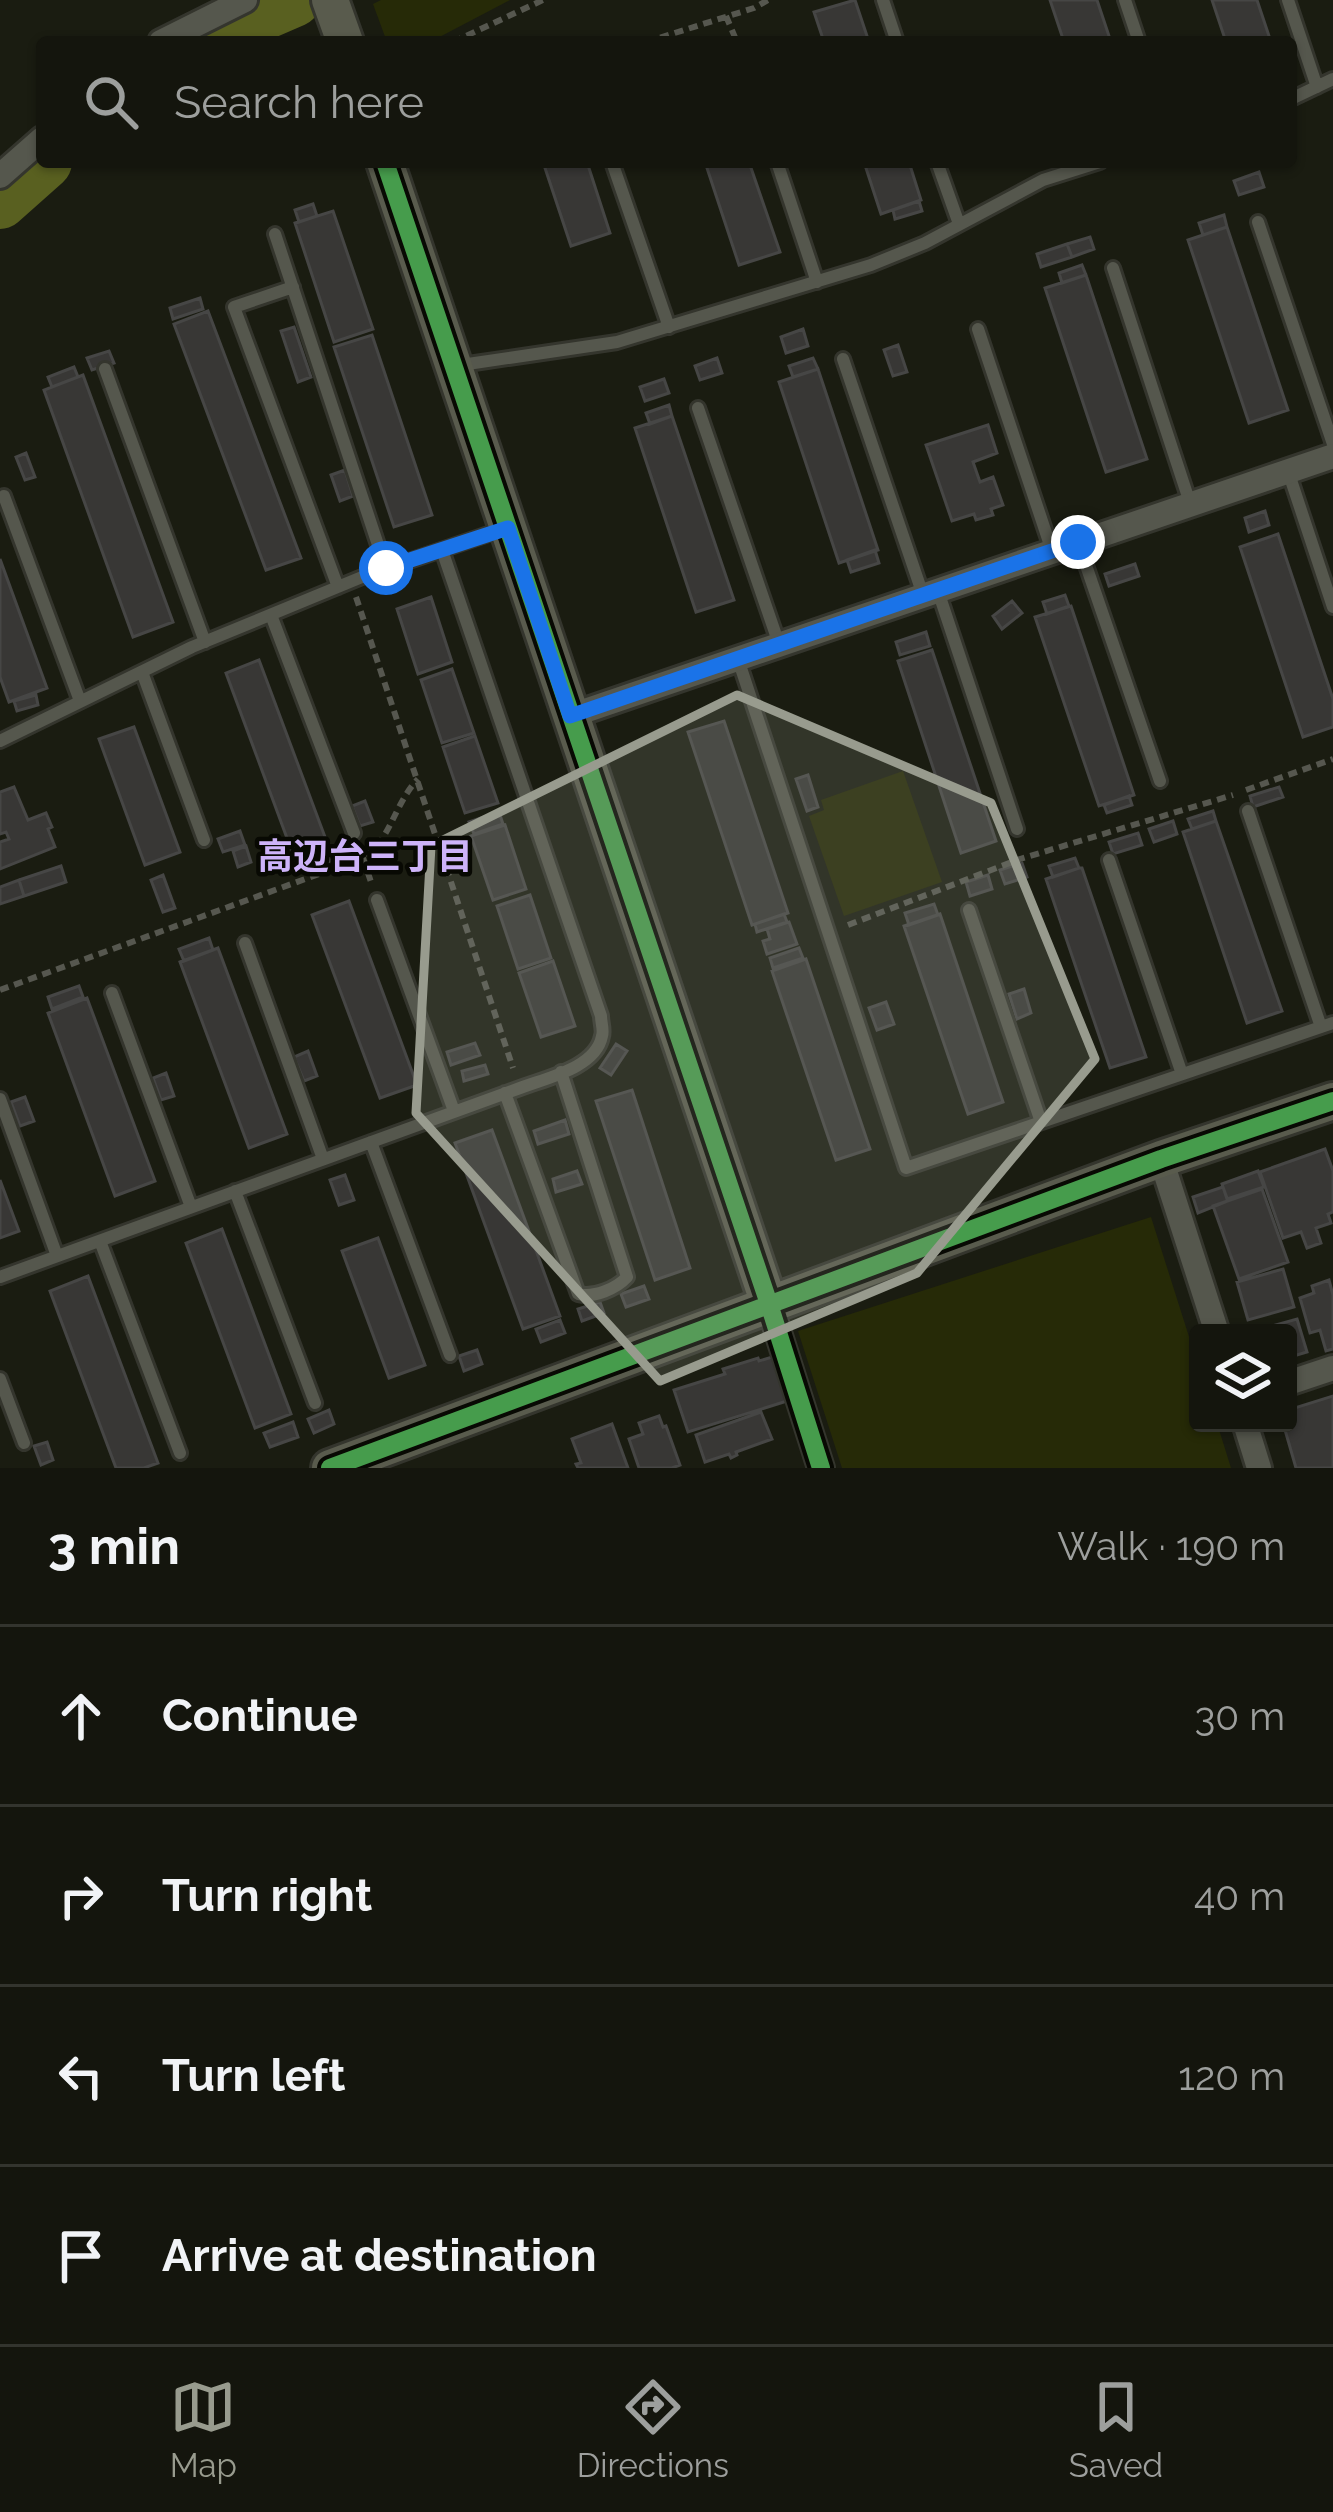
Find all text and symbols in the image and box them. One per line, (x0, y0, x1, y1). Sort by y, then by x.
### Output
search box (36, 36, 1297, 168)
icon: search (78, 69, 144, 135)
text: Search here (174, 76, 424, 129)
route end (1051, 515, 1105, 569)
route start (359, 541, 413, 595)
district label: 高辺台三丁目 (257, 835, 473, 877)
map controls (1189, 1324, 1297, 1432)
button: layers (1189, 1324, 1297, 1432)
text: 3 min (48, 1516, 180, 1576)
text: Walk · 190 m (1057, 1523, 1285, 1569)
icon: ahead (48, 1683, 114, 1749)
text: Continue (162, 1689, 358, 1742)
text: 30 m (1195, 1693, 1285, 1739)
icon: right (48, 1863, 114, 1929)
text: Turn right (162, 1869, 372, 1922)
text: 40 m (1194, 1873, 1285, 1919)
icon: left (48, 2043, 114, 2109)
text: Turn left (162, 2049, 345, 2102)
text: 120 m (1178, 2053, 1285, 2099)
icon: arrive (48, 2223, 114, 2289)
text: Arrive at destination (162, 2229, 597, 2282)
tab: Map (170, 2374, 237, 2485)
tab: Directions (577, 2374, 729, 2485)
tab: Saved (1069, 2374, 1163, 2485)

